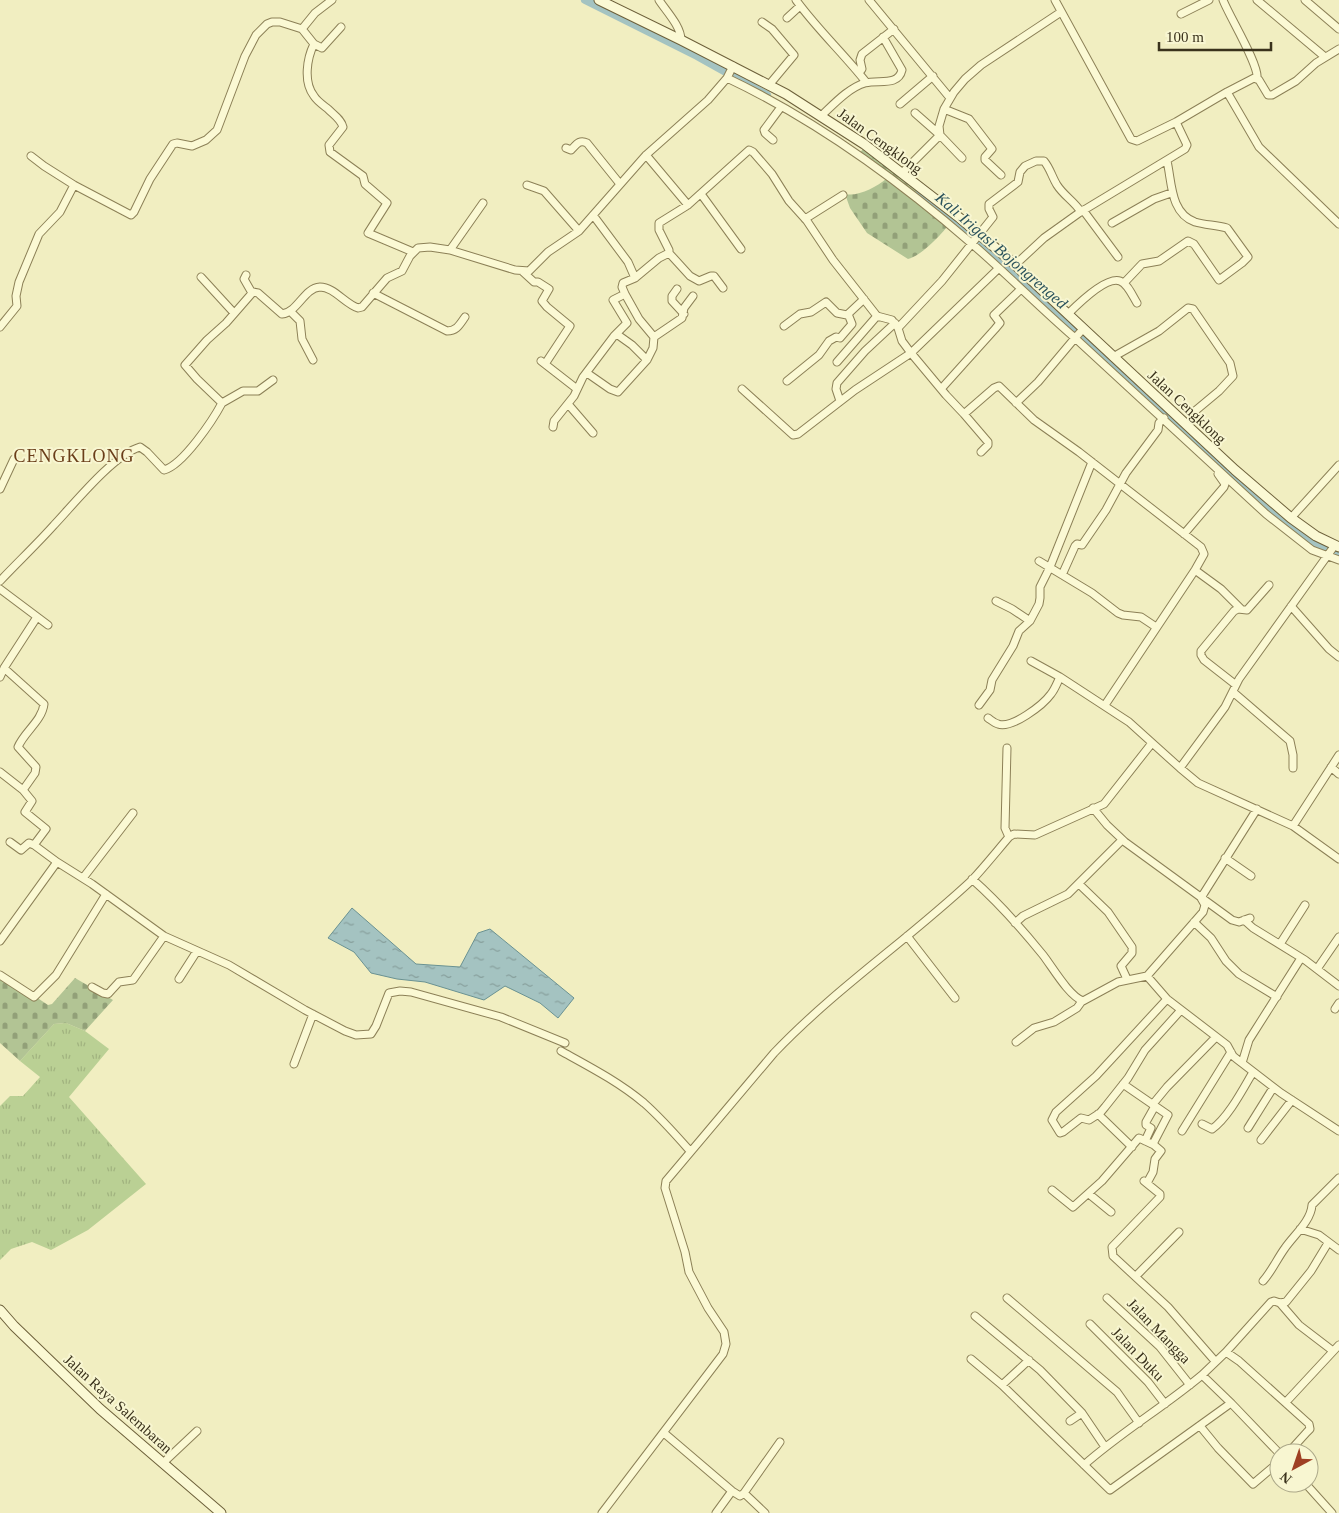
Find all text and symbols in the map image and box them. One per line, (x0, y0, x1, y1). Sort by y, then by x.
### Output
scale bar (1159, 20, 1272, 52)
text: 100 m (1166, 29, 1204, 45)
street label: Jalan Cengklong (835, 105, 926, 177)
water label: Kali Irigasi Bojongrenged (931, 188, 1072, 313)
street label: Jalan Cengklong (1145, 367, 1230, 447)
district label: CENGKLONG (14, 446, 135, 466)
street label: Jalan Mangga (1124, 1295, 1194, 1367)
street label: Jalan Duku (1109, 1324, 1168, 1384)
street label: Jalan Raya Salembaran (61, 1351, 176, 1457)
north arrow (1269, 1443, 1319, 1493)
text: N (1277, 1469, 1295, 1487)

